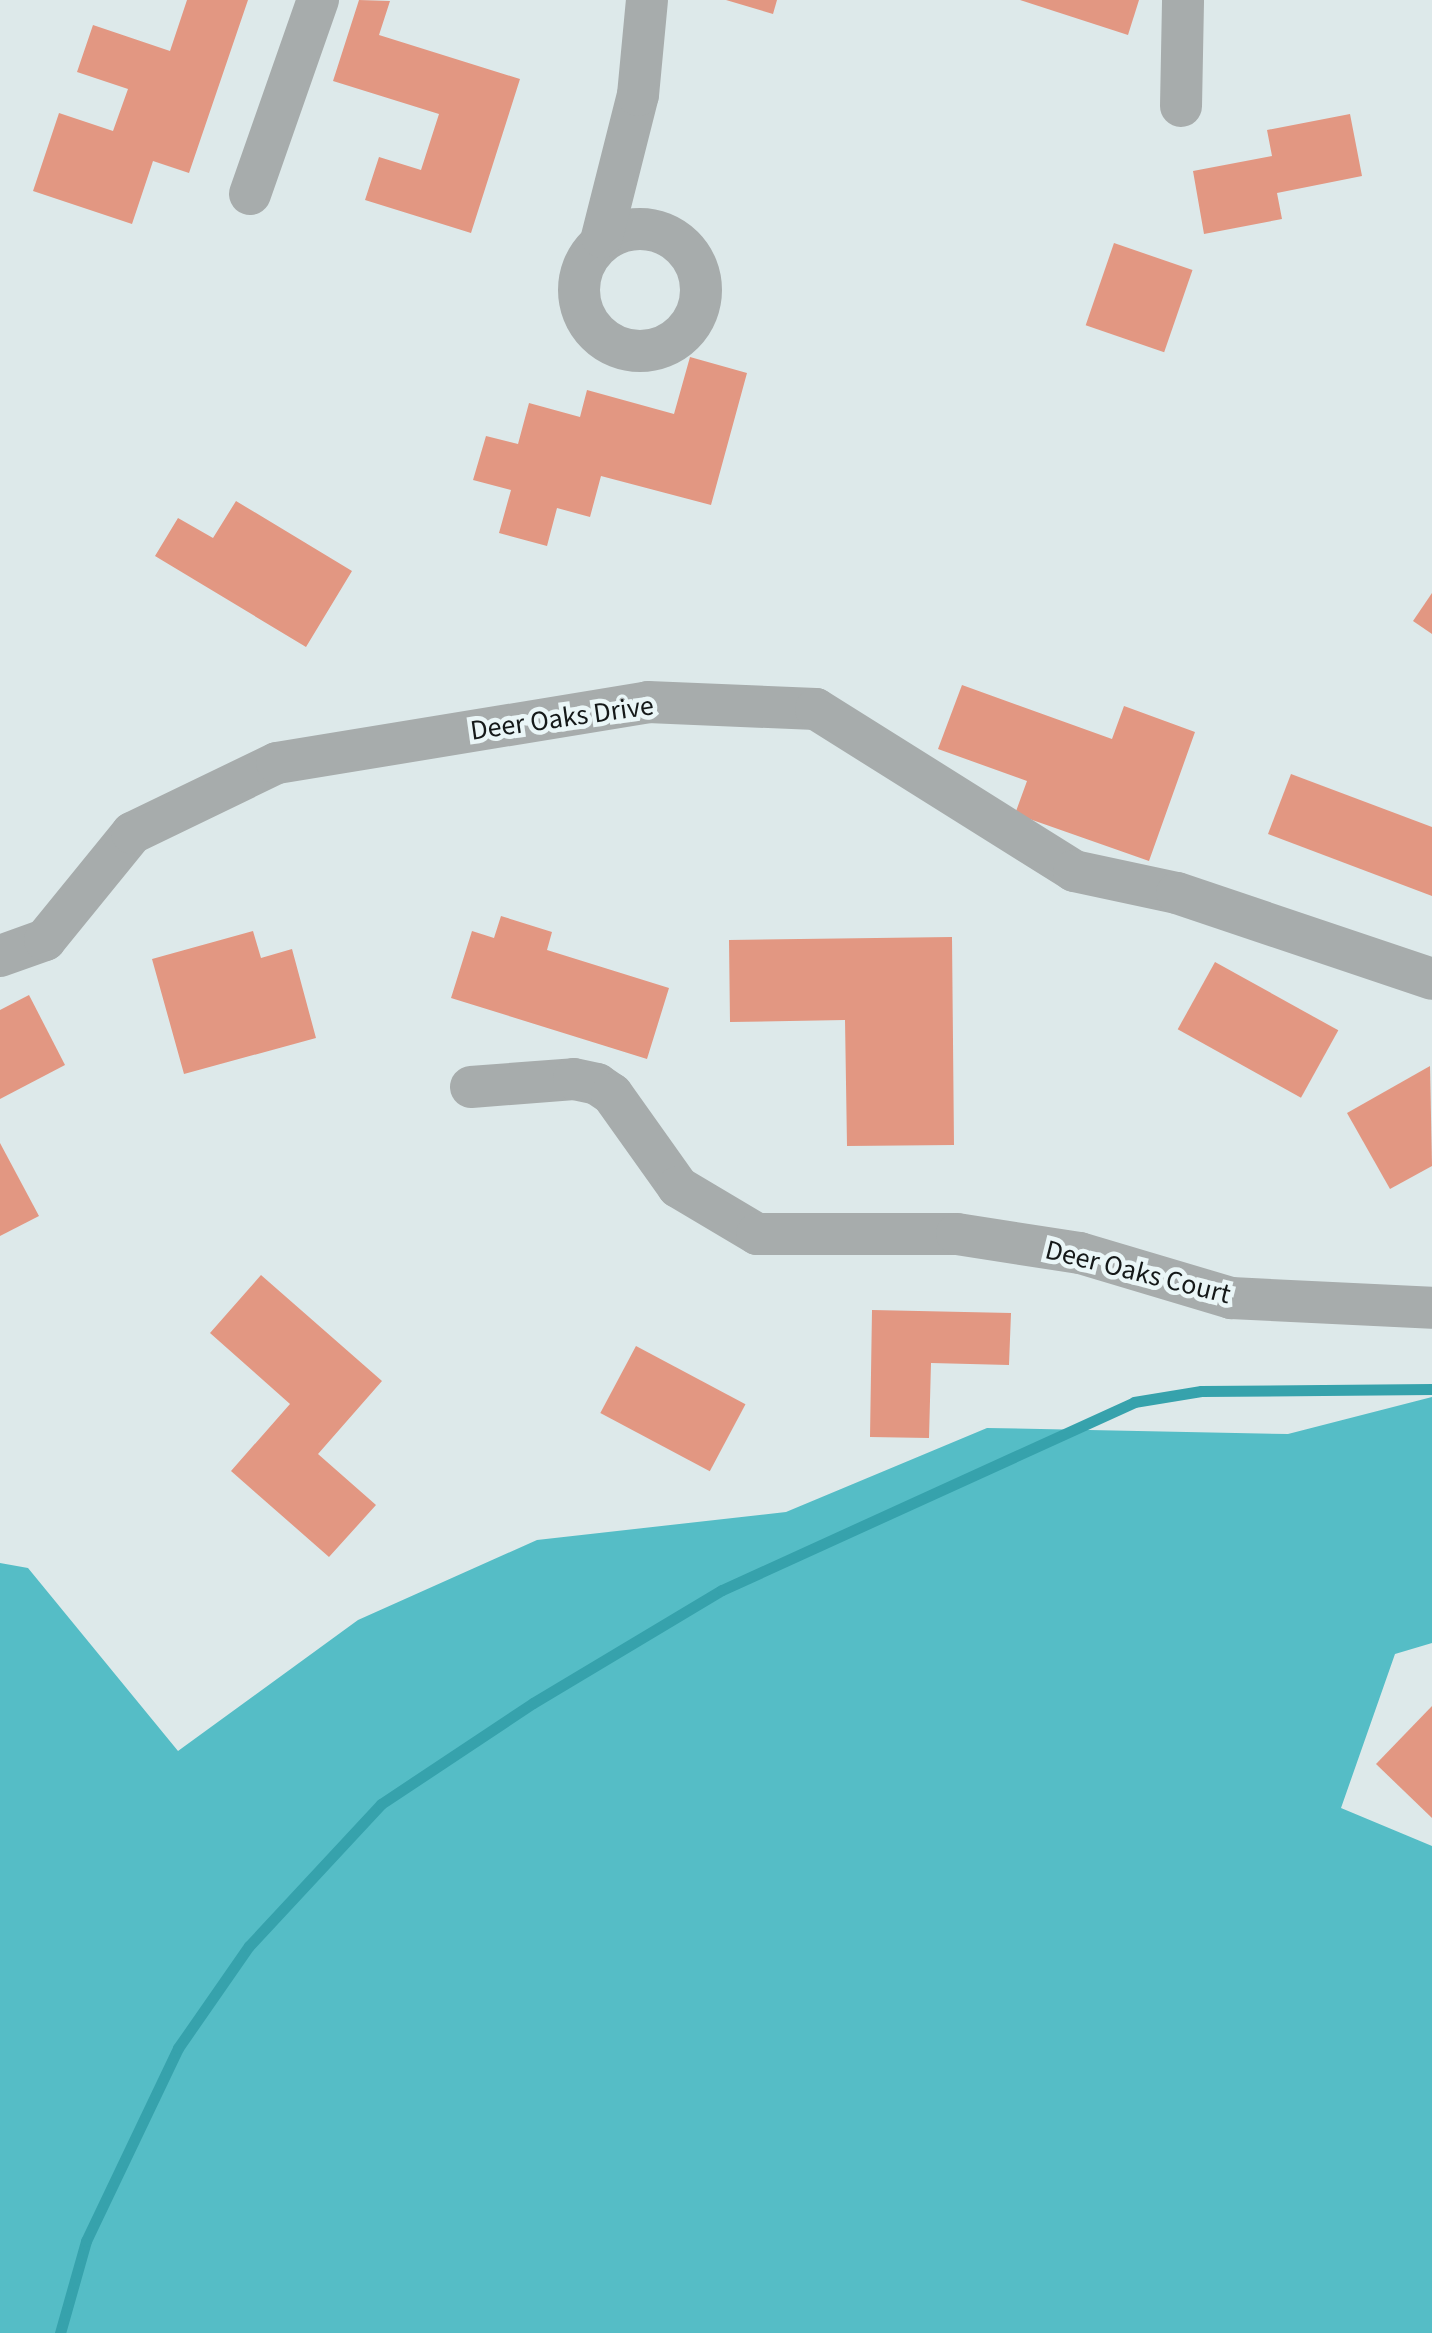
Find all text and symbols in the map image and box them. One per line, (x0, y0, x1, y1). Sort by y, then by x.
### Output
street label: Deer Oaks Drive (468, 688, 656, 748)
street label: Deer Oaks Court (1042, 1233, 1234, 1311)

